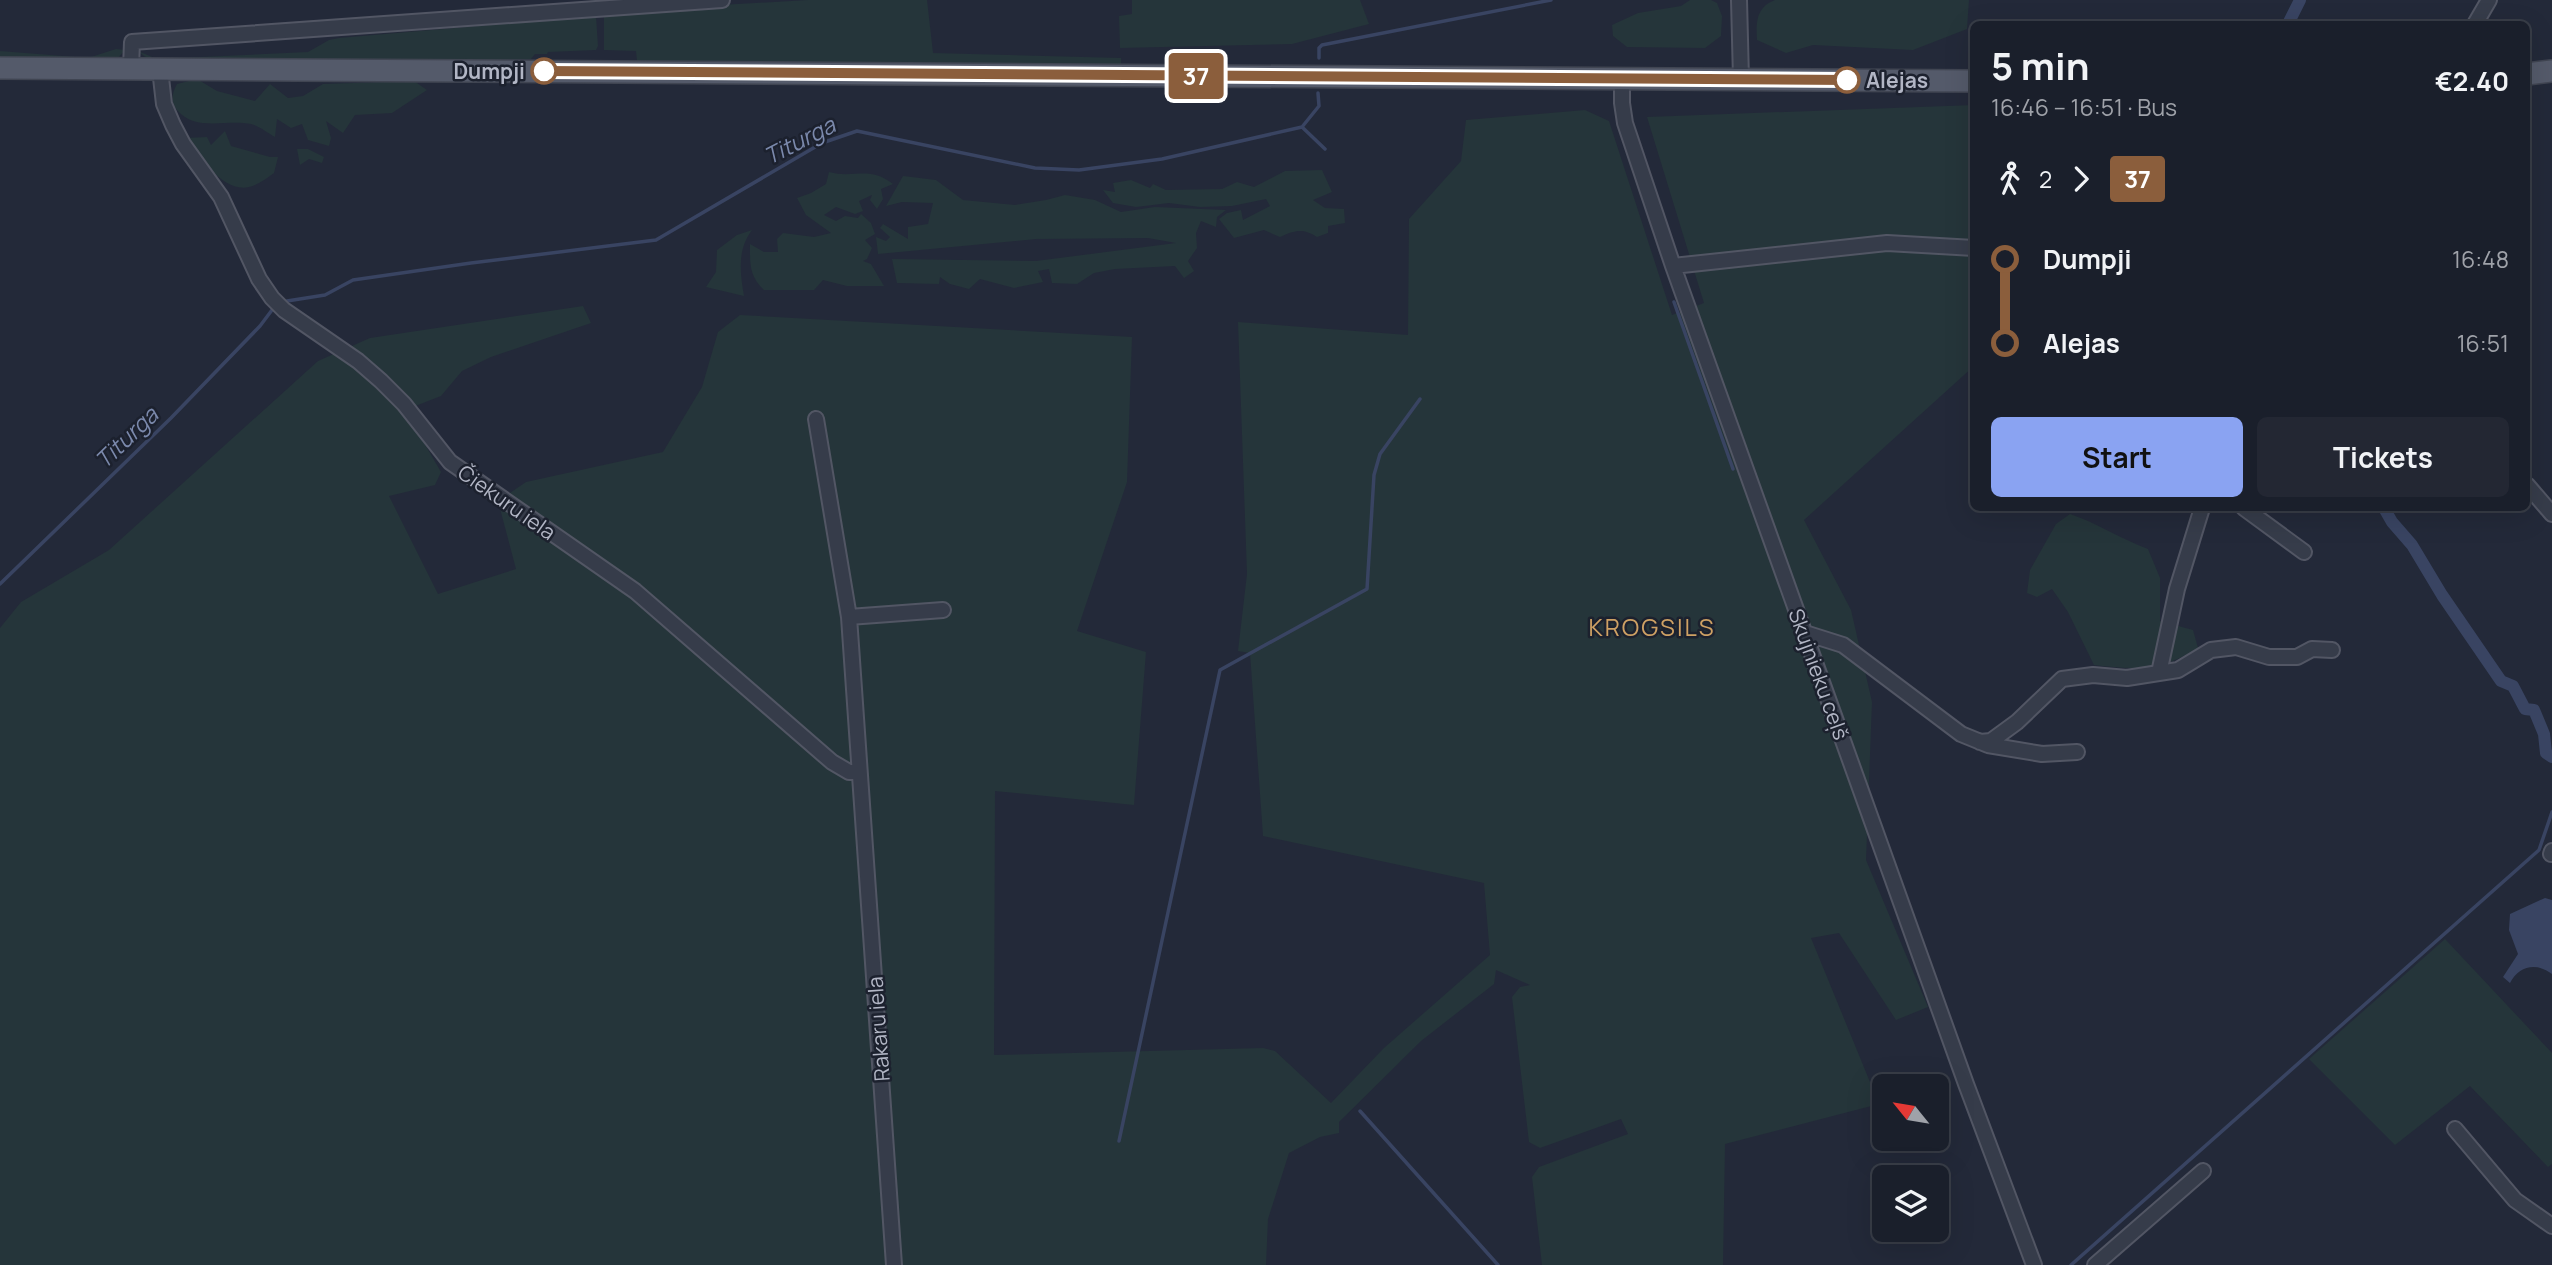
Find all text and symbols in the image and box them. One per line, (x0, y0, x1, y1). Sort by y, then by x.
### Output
text: 5 min (1991, 39, 2089, 91)
line badge: 37 (1164, 53, 1228, 99)
place label: Dumpji (453, 57, 525, 85)
marker: Dumpji (531, 58, 557, 84)
text: 37 (1183, 59, 1209, 92)
text: €2.40 (2435, 63, 2509, 99)
place label: Alejas (1866, 66, 1928, 94)
marker: Alejas (1834, 67, 1860, 93)
text: 16:46 – 16:51 · Bus (1991, 91, 2177, 123)
water label: Titurga (758, 108, 841, 172)
icon: walk (1991, 160, 2029, 198)
icon: forward (2062, 160, 2100, 198)
text: 37 (2124, 162, 2151, 195)
text: 2 (2039, 163, 2052, 195)
text: Dumpji (2043, 241, 2132, 277)
text: 16:48 (2452, 243, 2509, 275)
text: Alejas (2043, 325, 2120, 361)
text: 16:51 (2457, 327, 2509, 359)
water label: Titurga (87, 398, 165, 475)
button: Start (1991, 417, 2243, 497)
button: Tickets (2257, 417, 2509, 497)
street label: Čiekuru iela (453, 458, 561, 546)
street label: Skujnieku ceļš (1782, 605, 1856, 743)
district label: KROGSILS (1588, 610, 1716, 643)
street label: Rakaru iela (860, 976, 896, 1082)
north arrow (1872, 1074, 1950, 1152)
map controls (1872, 1074, 1949, 1242)
button: layers (1872, 1165, 1949, 1242)

